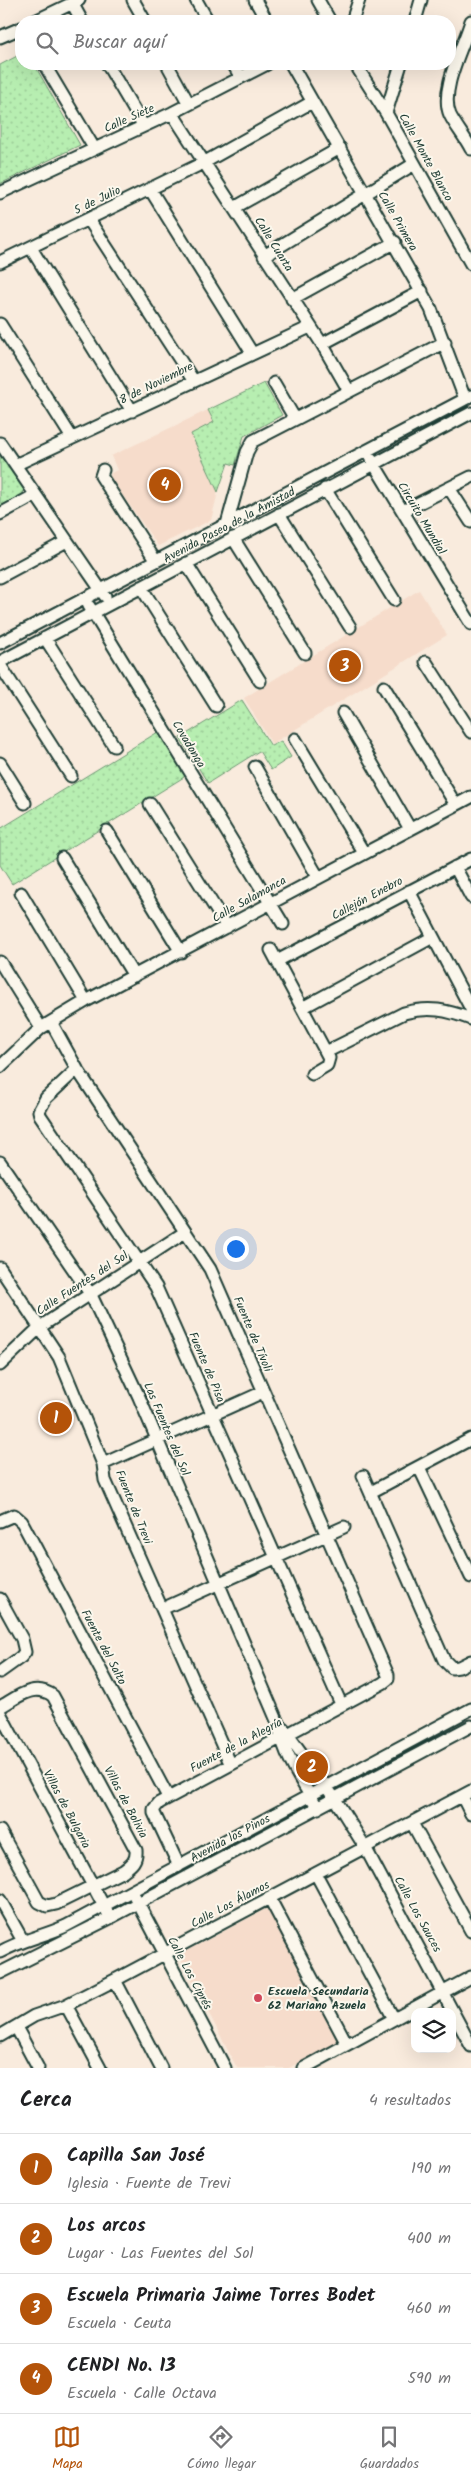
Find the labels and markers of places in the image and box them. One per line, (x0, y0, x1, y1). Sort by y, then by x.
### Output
pin: 4 (149, 466, 181, 504)
pin: 3 (329, 647, 361, 685)
pin: 1 (40, 1399, 72, 1437)
pin: 2 (296, 1748, 328, 1786)
place label: Escuela Secundaria 62 Mariano Azuela (268, 1982, 369, 2015)
marker: Escuela Secundaria 62 Mariano Azuela (252, 1992, 264, 2004)

